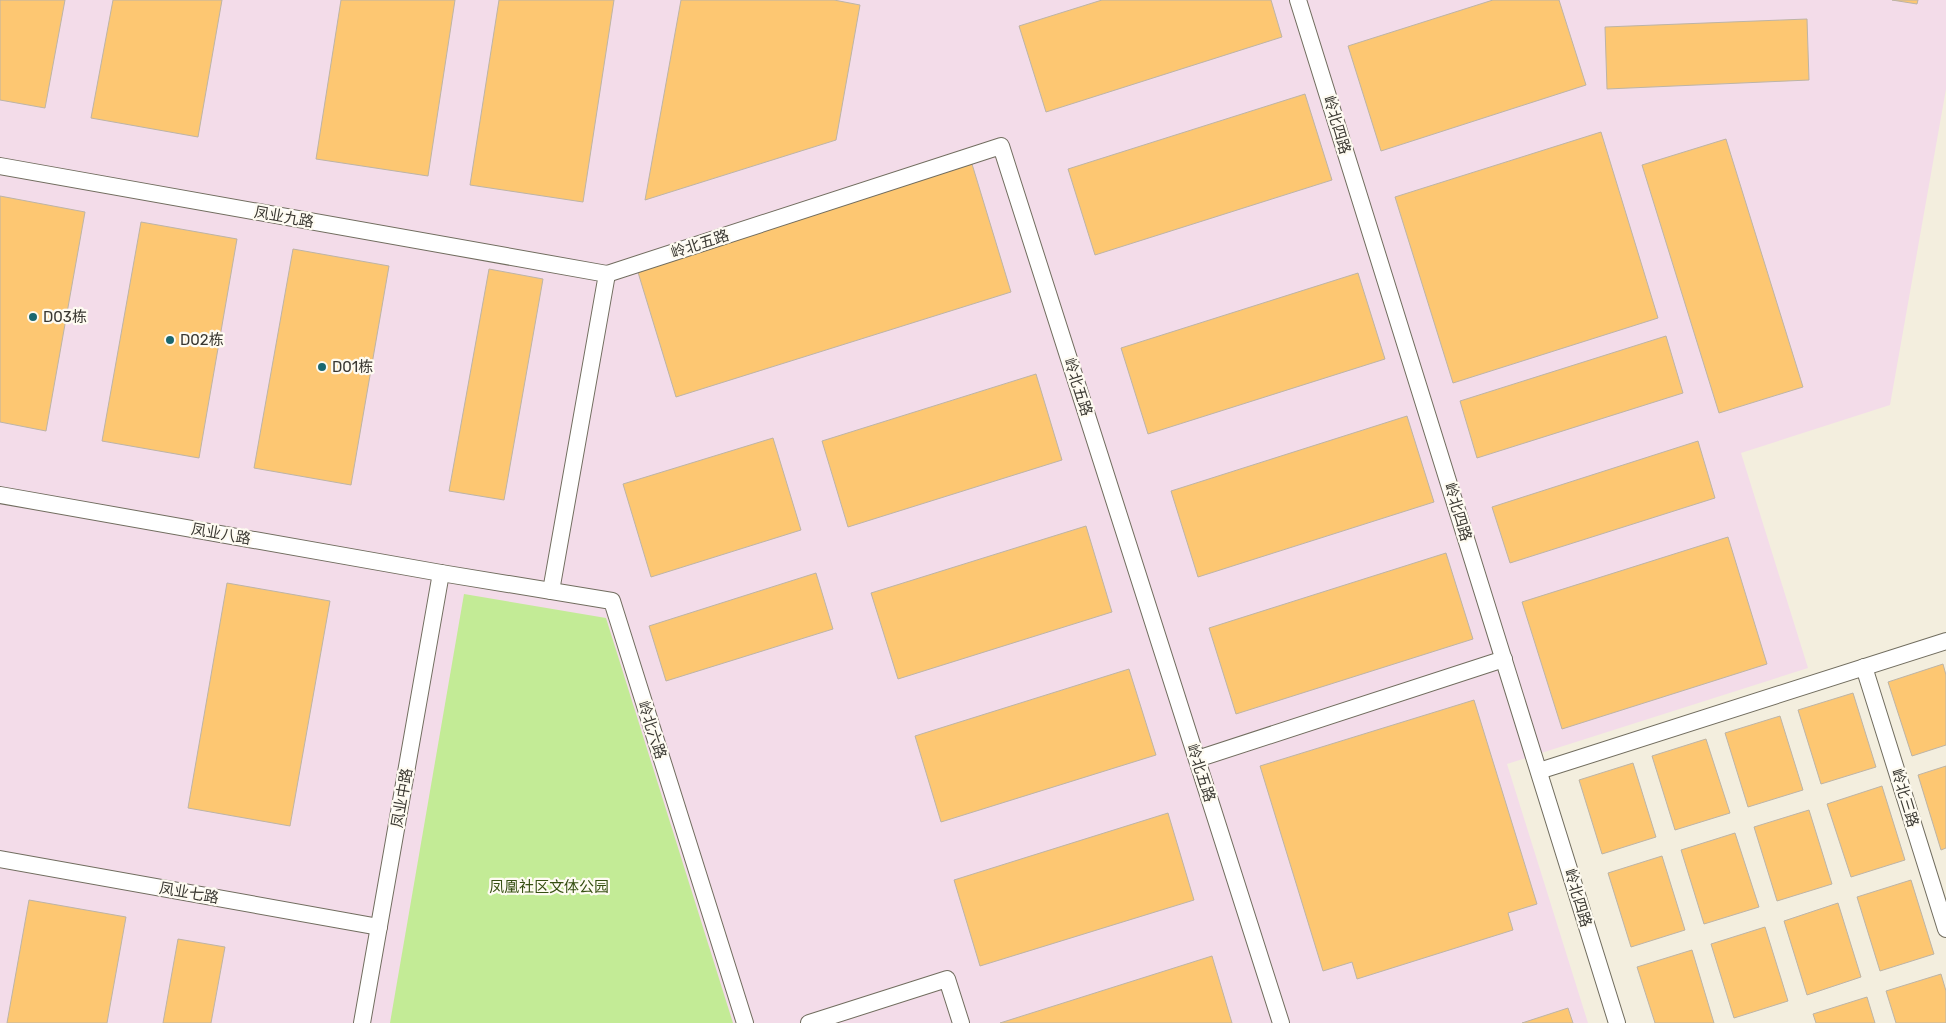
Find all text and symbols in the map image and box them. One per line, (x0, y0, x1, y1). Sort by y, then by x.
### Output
street label: 岭北四路 (1320, 94, 1354, 156)
street label: 凤业九路 (253, 203, 315, 231)
street label: 岭北五路 (669, 226, 731, 262)
place label: D03栋 (43, 308, 87, 326)
marker: D03栋 (27, 311, 39, 323)
place label: D02栋 (180, 331, 224, 349)
marker: D02栋 (164, 334, 176, 346)
street label: 岭北五路 (1060, 356, 1096, 418)
place label: D01栋 (332, 358, 373, 376)
marker: D01栋 (316, 361, 328, 373)
street label: 岭北四路 (1441, 481, 1475, 543)
street label: 凤业八路 (190, 520, 252, 548)
street label: 岭北六路 (634, 699, 670, 761)
street label: 岭北五路 (1183, 742, 1219, 804)
street label: 凤业中路 (388, 767, 416, 829)
street label: 岭北三路 (1888, 767, 1922, 829)
street label: 岭北四路 (1561, 867, 1595, 929)
park label: 凤凰社区文体公园 (489, 878, 609, 896)
street label: 凤业七路 (158, 879, 220, 907)

